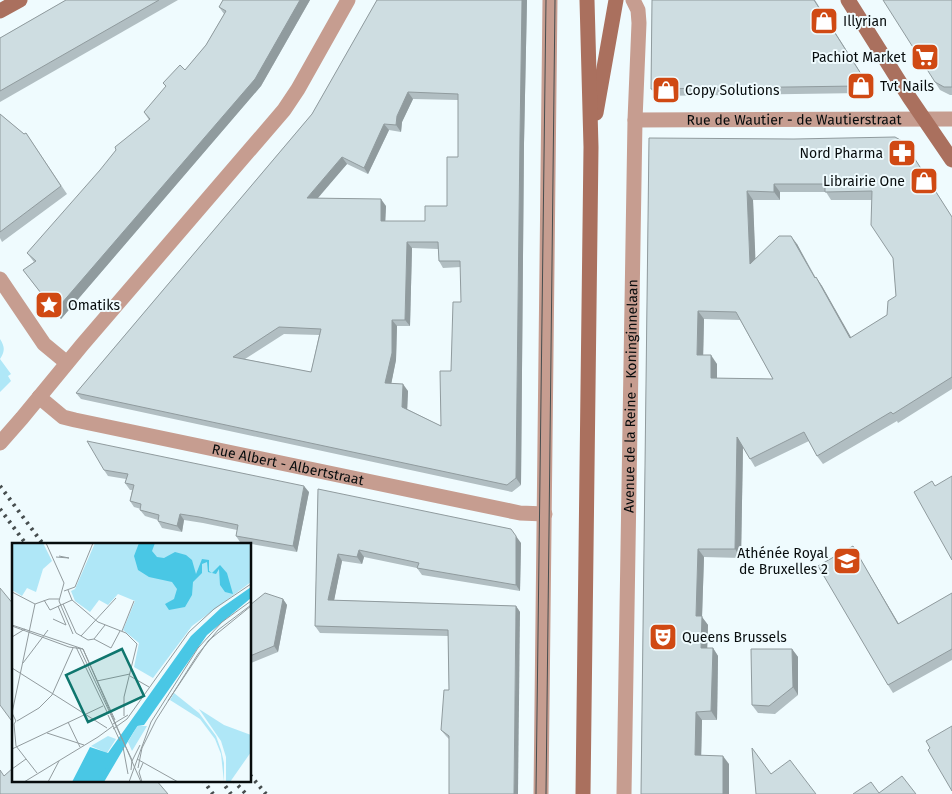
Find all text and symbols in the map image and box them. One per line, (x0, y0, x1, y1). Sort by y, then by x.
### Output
shop icon: Illyrian (809, 6, 839, 36)
place label: Illyrian (843, 13, 887, 30)
supermarket icon: Pachiot Market (910, 42, 940, 72)
place label: Pachiot Market (812, 49, 907, 66)
shop icon: Tvt Nails (846, 71, 876, 101)
shop icon: Copy Solutions (651, 75, 681, 105)
place label: Tvt Nails (880, 78, 935, 95)
place label: Copy Solutions (685, 82, 780, 99)
street label: Rue de Wautier - de Wautierstraat (686, 111, 903, 128)
pharmacy icon: Nord Pharma (887, 138, 917, 168)
place label: Nord Pharma (800, 145, 883, 162)
shop icon: Librairie One (909, 166, 939, 196)
place label: Librairie One (823, 173, 905, 190)
street label: Avenue de la Reine - Koninginnelaan (620, 279, 641, 513)
place icon: Omatiks (34, 290, 64, 320)
place label: Omatiks (68, 297, 120, 314)
street label: Rue Albert - Albertstraat (210, 440, 366, 489)
inset map (12, 543, 251, 782)
place label: Athénée Royal de Bruxelles 2 (737, 545, 828, 578)
school or university icon: Athénée Royal de Bruxelles 2 (832, 546, 862, 576)
theatre icon: Queens Brussels (648, 622, 678, 652)
place label: Queens Brussels (682, 629, 787, 646)

